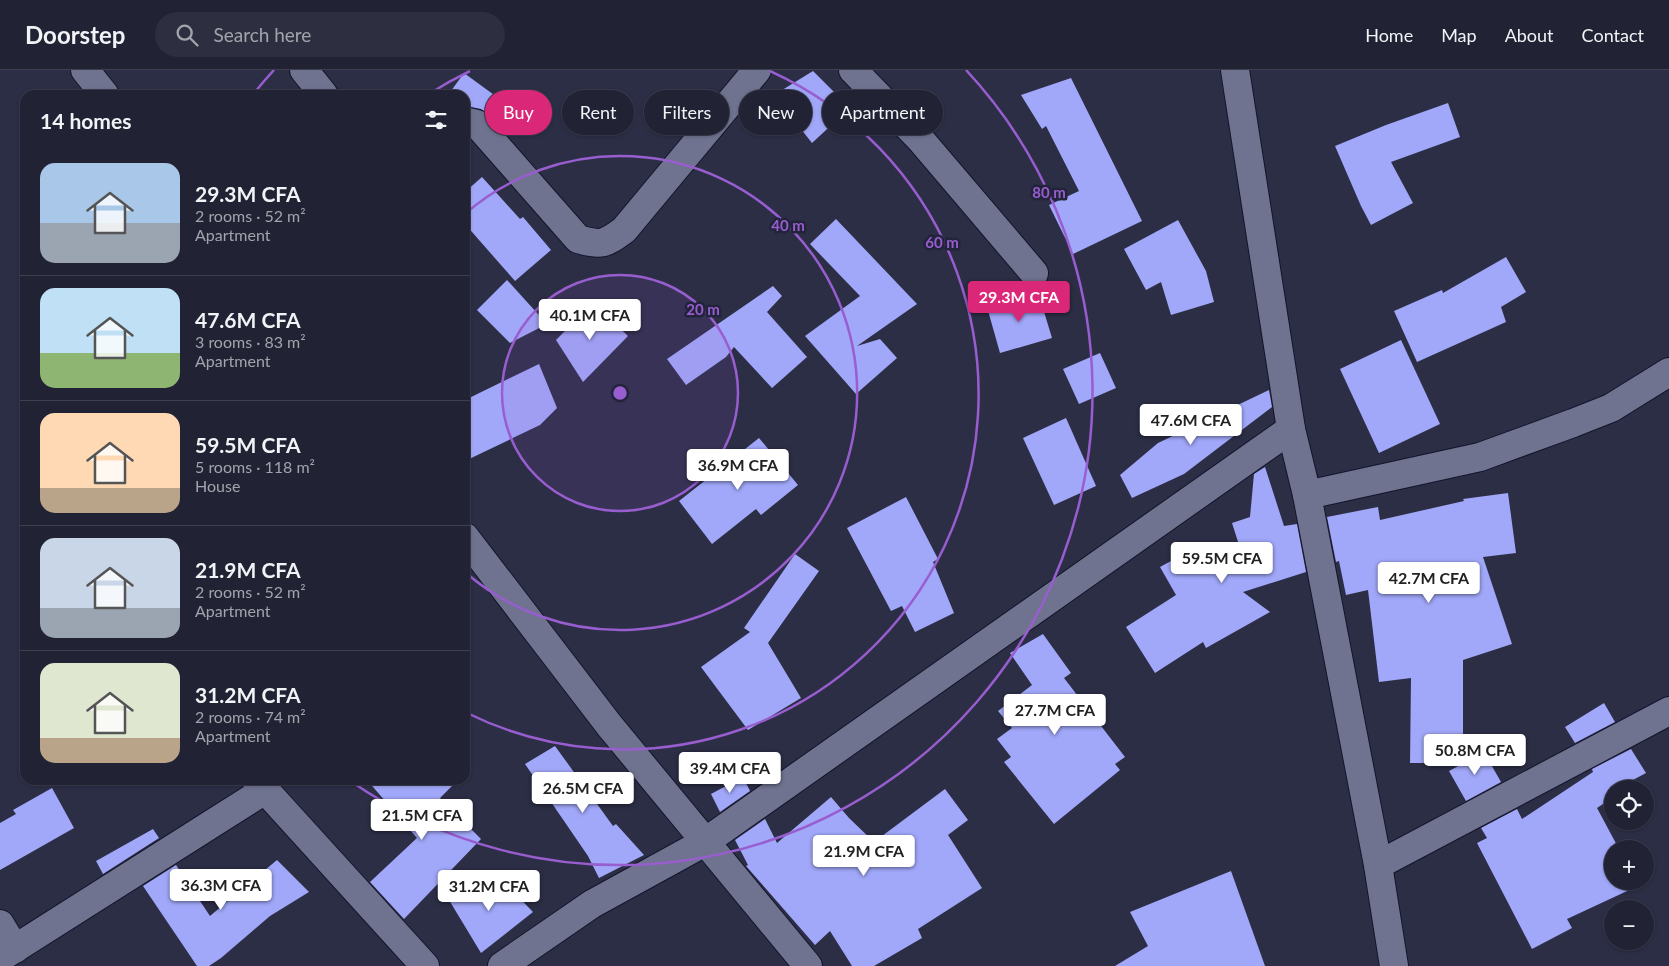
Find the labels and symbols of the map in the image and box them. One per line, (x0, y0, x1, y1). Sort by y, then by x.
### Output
text: 80 m (1032, 183, 1066, 201)
text: 40 m (771, 216, 805, 234)
text: 60 m (925, 233, 959, 251)
pin: 29.3M CFA (962, 280, 1076, 323)
pin: 40.1M CFA (533, 298, 647, 341)
text: 20 m (686, 300, 720, 318)
centre of rings (611, 384, 629, 402)
pin: 47.6M CFA (1134, 404, 1248, 446)
pin: 36.9M CFA (681, 448, 795, 491)
pin: 59.5M CFA (1165, 542, 1279, 584)
pin: 42.7M CFA (1372, 562, 1486, 604)
pin: 27.7M CFA (998, 694, 1112, 736)
pin: 50.8M CFA (1418, 734, 1532, 776)
pin: 39.4M CFA (673, 752, 787, 794)
pin: 26.5M CFA (526, 772, 640, 814)
pin: 21.5M CFA (365, 798, 479, 841)
pin: 21.9M CFA (807, 834, 921, 877)
pin: 36.3M CFA (164, 868, 278, 911)
pin: 31.2M CFA (432, 870, 546, 912)

